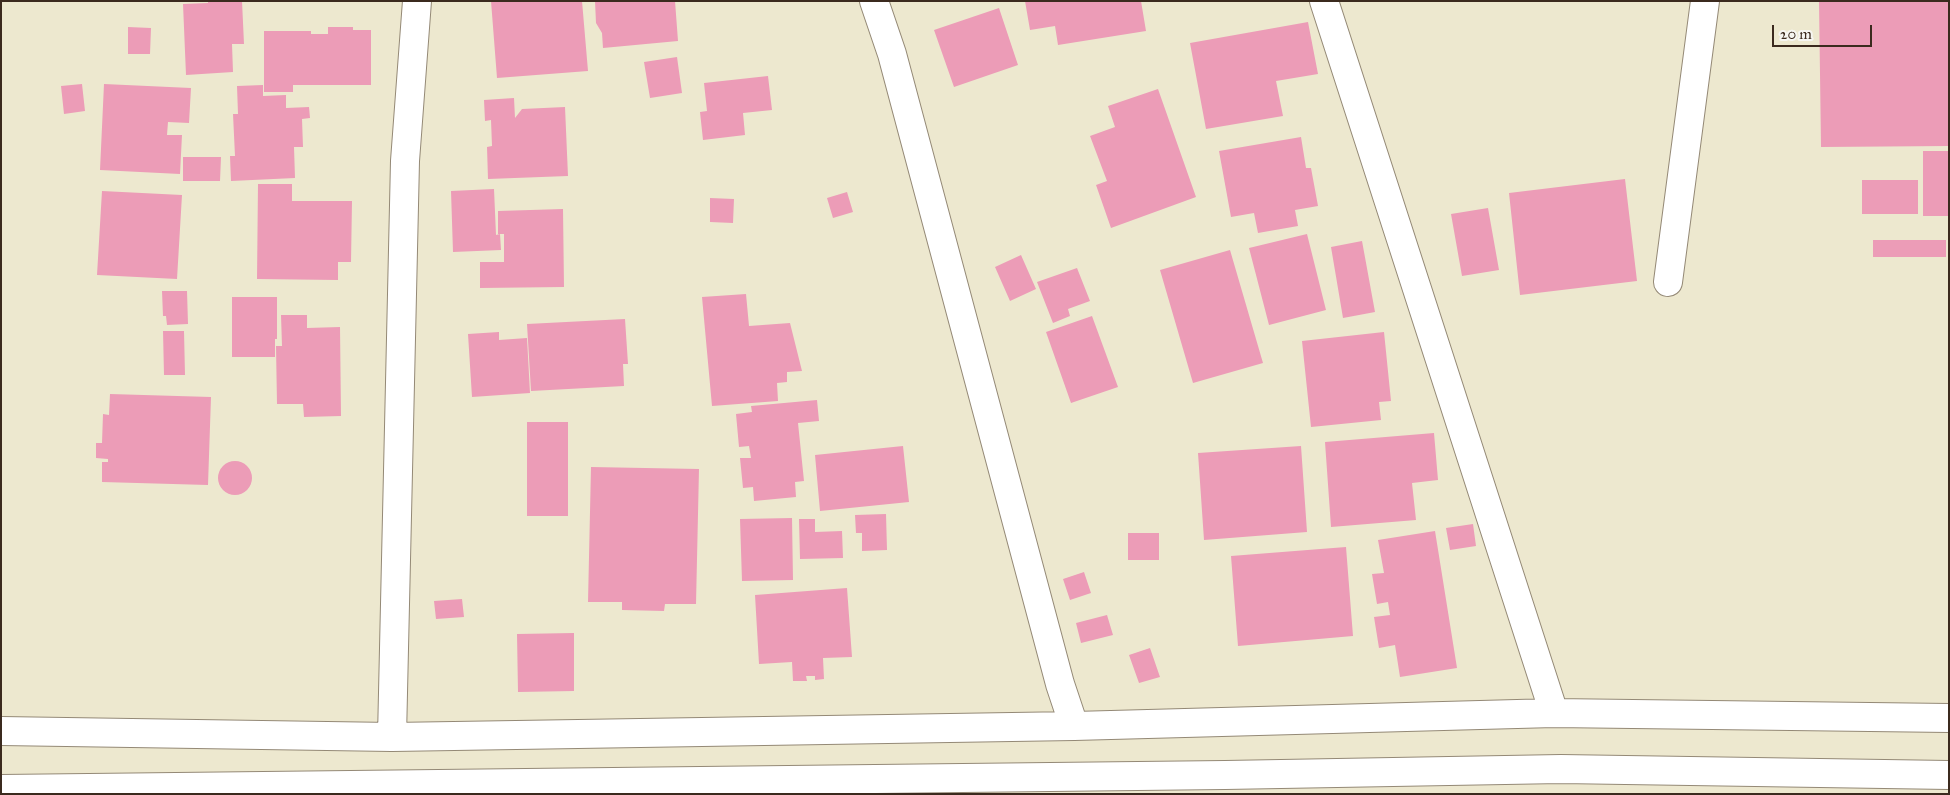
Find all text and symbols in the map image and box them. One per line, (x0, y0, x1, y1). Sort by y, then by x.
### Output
scale bar (1775, 15, 1875, 47)
text: 20 m (1780, 25, 1812, 43)

